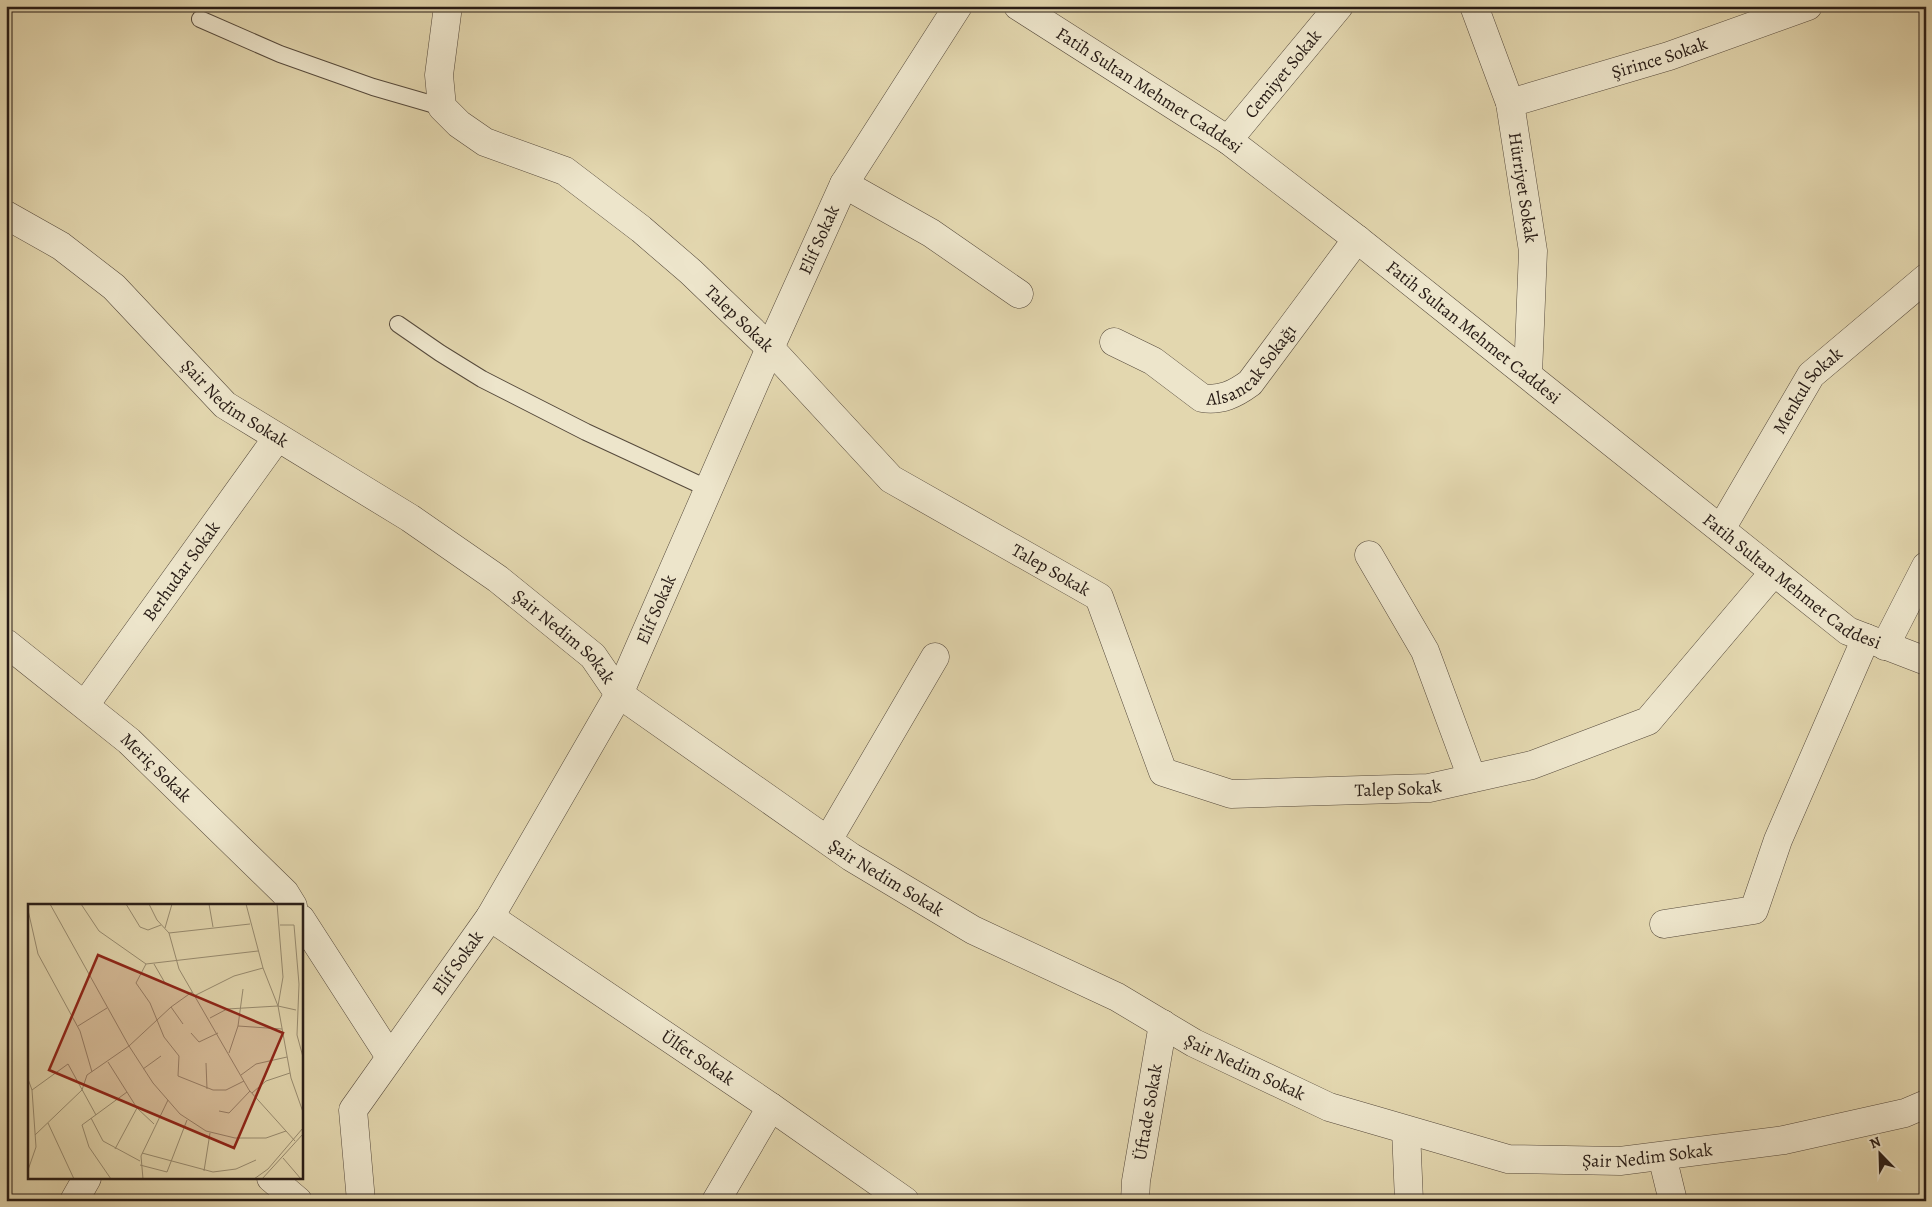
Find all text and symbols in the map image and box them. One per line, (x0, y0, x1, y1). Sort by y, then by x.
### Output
street label: Fatih Sultan Mehmet Caddesi (1052, 21, 1248, 159)
street label: Cemiyet Sokak (1239, 24, 1327, 123)
street label: Şirince Sokak (1609, 31, 1711, 84)
street label: Hürriyet Sokak (1503, 131, 1544, 245)
street label: Elif Sokak (793, 201, 845, 278)
street label: Fatih Sultan Mehmet Caddesi (1381, 255, 1566, 409)
street label: Talep Sokak (700, 280, 779, 357)
street label: Alsancak Sokağı (1205, 319, 1302, 411)
street label: Menkul Sokak (1767, 342, 1847, 438)
street label: Şair Nedim Sokak (176, 354, 293, 453)
street label: Fatih Sultan Mehmet Caddesi (1698, 508, 1885, 655)
street label: Berhudar Sokak (137, 516, 225, 626)
street label: Talep Sokak (1007, 538, 1095, 602)
street label: Elif Sokak (630, 571, 682, 648)
street label: Şair Nedim Sokak (508, 584, 621, 689)
street label: Meriç Sokak (115, 727, 197, 807)
street label: Talep Sokak (1354, 774, 1444, 802)
street label: Şair Nedim Sokak (824, 833, 949, 922)
inset map (28, 904, 302, 1180)
street label: Elif Sokak (426, 926, 489, 1000)
street label: Ülfet Sokak (656, 1024, 739, 1091)
street label: Şair Nedim Sokak (1180, 1028, 1309, 1106)
street label: Üftade Sokak (1128, 1062, 1168, 1162)
north arrow (1854, 1130, 1904, 1180)
text: N (1867, 1132, 1884, 1153)
street label: Şair Nedim Sokak (1582, 1137, 1714, 1174)

